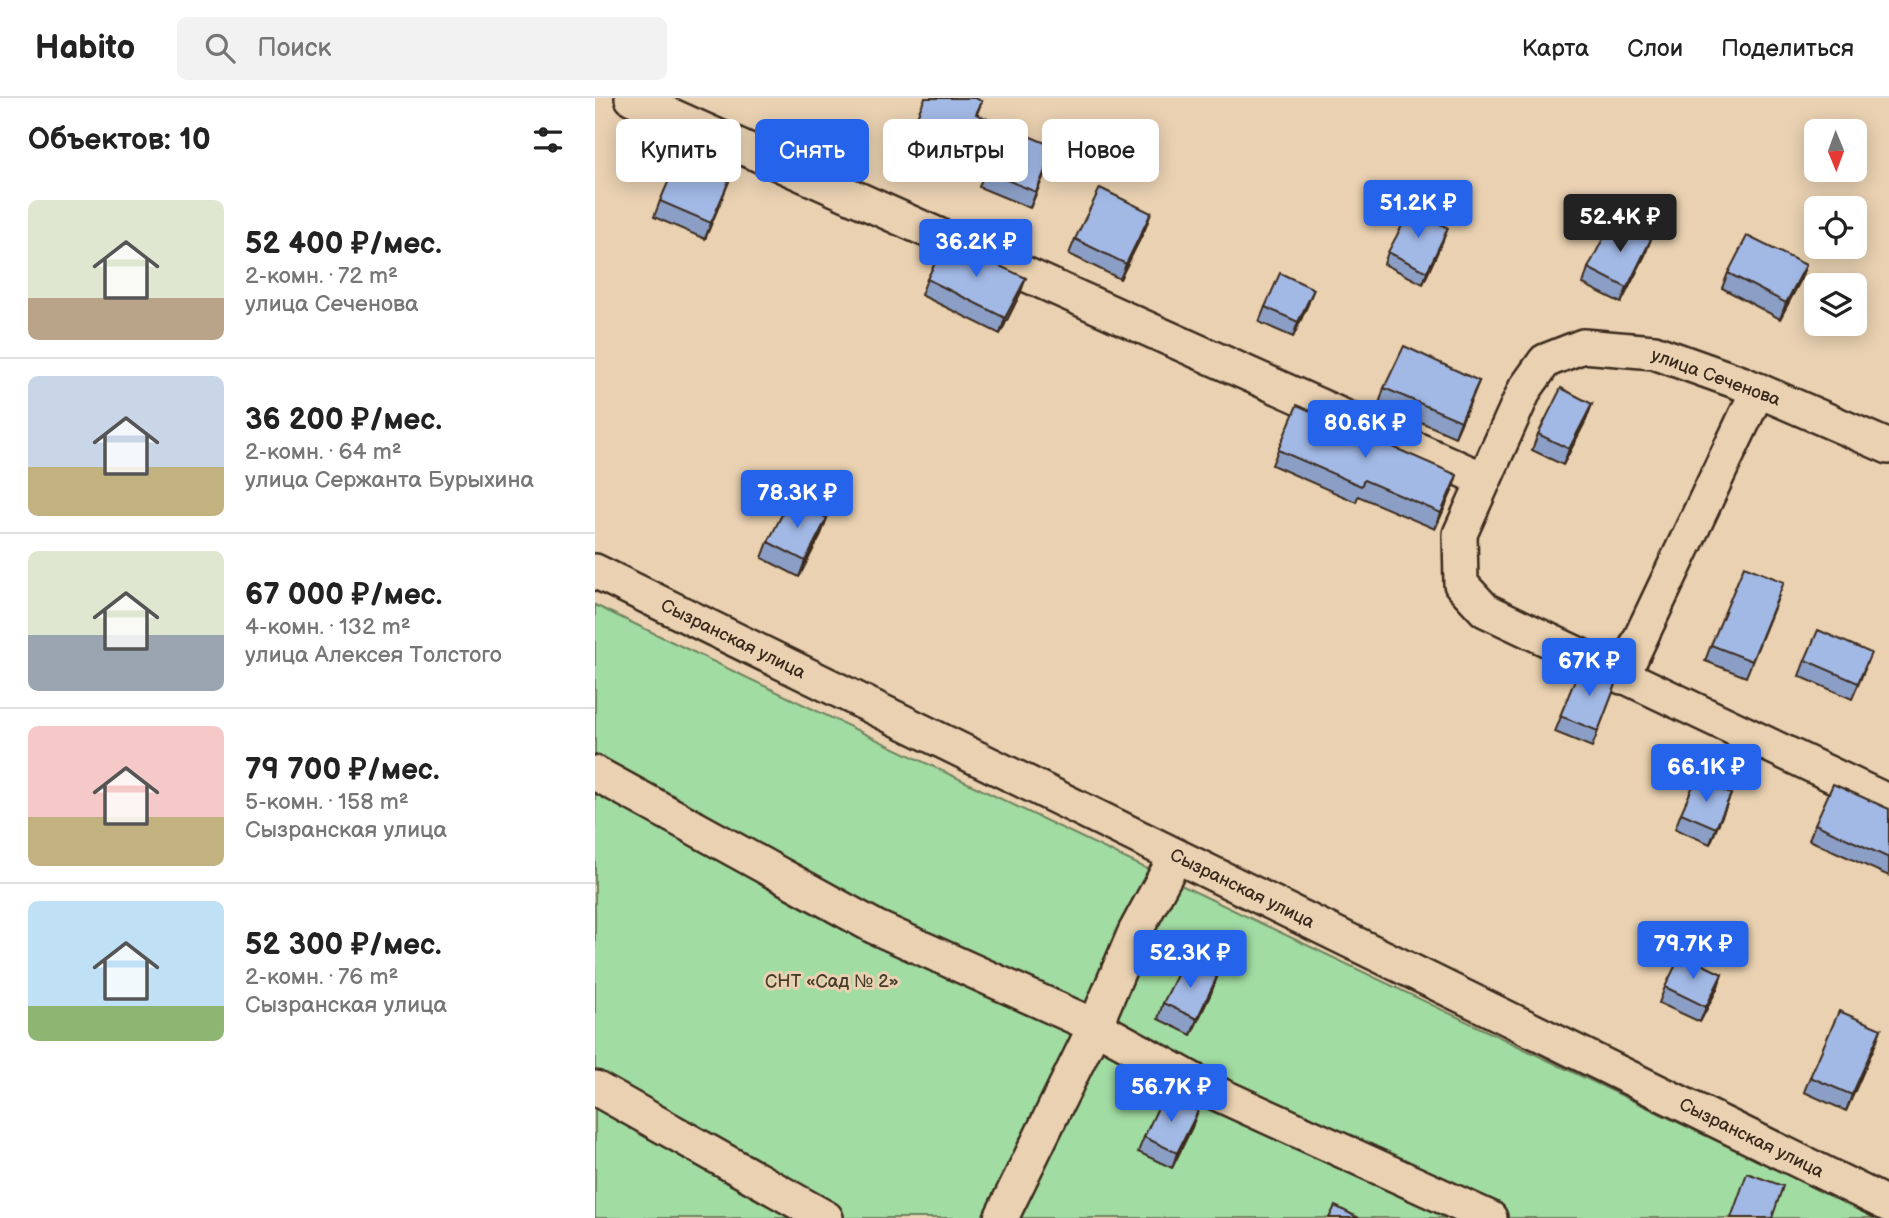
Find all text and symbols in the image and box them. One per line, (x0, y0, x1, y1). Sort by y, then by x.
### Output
search box (177, 17, 667, 80)
text: Habito (35, 28, 135, 68)
icon: search (201, 29, 239, 67)
text: Поиск (257, 33, 331, 64)
text: Карта (1522, 34, 1589, 63)
text: Слои (1627, 34, 1683, 63)
text: Поделиться (1721, 34, 1854, 63)
chip: Купить (616, 119, 741, 182)
chip: Снять (755, 119, 869, 182)
chip: Фильтры (883, 119, 1028, 182)
chip: Новое (1042, 119, 1159, 182)
north arrow (1804, 119, 1867, 182)
map controls (1804, 119, 1867, 336)
icon: filters (529, 121, 567, 159)
text: Объектов: 10 (28, 122, 211, 158)
pin: 51.2K ₽ (1353, 180, 1483, 240)
text: 51.2K ₽ (1379, 189, 1457, 217)
pin: 52.4K ₽ (1555, 194, 1685, 254)
button: locate (1804, 196, 1867, 259)
text: 52.4K ₽ (1580, 203, 1660, 231)
pin: 36.2K ₽ (911, 220, 1041, 279)
text: 52 400 ₽/мес. (245, 226, 442, 262)
icon: home (84, 228, 168, 312)
text: 36.2K ₽ (935, 228, 1017, 256)
text: 2-комн. · 72 m² (245, 262, 398, 290)
button: layers (1804, 273, 1867, 336)
text: улица Сеченова (245, 290, 419, 318)
street label: улица Сеченова (1648, 344, 1784, 411)
pin: 80.6K ₽ (1300, 400, 1430, 460)
text: 36 200 ₽/мес. (245, 402, 442, 438)
icon: home (84, 404, 168, 488)
text: 80.6K ₽ (1324, 409, 1406, 437)
text: 2-комн. · 64 m² (245, 438, 402, 466)
text: улица Сержанта Бурыхина (245, 466, 534, 494)
pin: 78.3K ₽ (732, 470, 862, 530)
text: 78.3K ₽ (757, 479, 837, 507)
text: 67 000 ₽/мес. (245, 577, 442, 613)
icon: home (84, 579, 168, 663)
street label: Сызранская улица (657, 595, 809, 684)
text: 4-комн. · 132 m² (245, 613, 411, 641)
pin: 67K ₽ (1540, 638, 1638, 698)
text: улица Алексея Толстого (245, 641, 502, 669)
text: 67K ₽ (1558, 647, 1620, 675)
pin: 66.1K ₽ (1641, 744, 1771, 804)
text: 79 700 ₽/мес. (245, 752, 440, 788)
text: 66.1K ₽ (1667, 753, 1745, 781)
icon: home (84, 754, 168, 838)
text: 5-комн. · 158 m² (245, 788, 409, 816)
text: Сызранская улица (245, 816, 447, 844)
street label: Сызранская улица (1167, 844, 1318, 933)
pin: 79.7K ₽ (1628, 922, 1758, 981)
text: 52 300 ₽/мес. (245, 927, 442, 963)
icon: home (84, 929, 168, 1013)
pin: 52.3K ₽ (1125, 930, 1255, 990)
text: 79.7K ₽ (1653, 930, 1733, 958)
text: 52.3K ₽ (1150, 939, 1230, 967)
text: 2-комн. · 76 m² (245, 963, 398, 991)
park label: СНТ «Сад № 2» (765, 971, 899, 992)
text: Сызранская улица (245, 991, 447, 1019)
pin: 56.7K ₽ (1106, 1065, 1236, 1124)
text: 56.7K ₽ (1131, 1073, 1211, 1101)
street label: Сызранская улица (1676, 1094, 1827, 1183)

